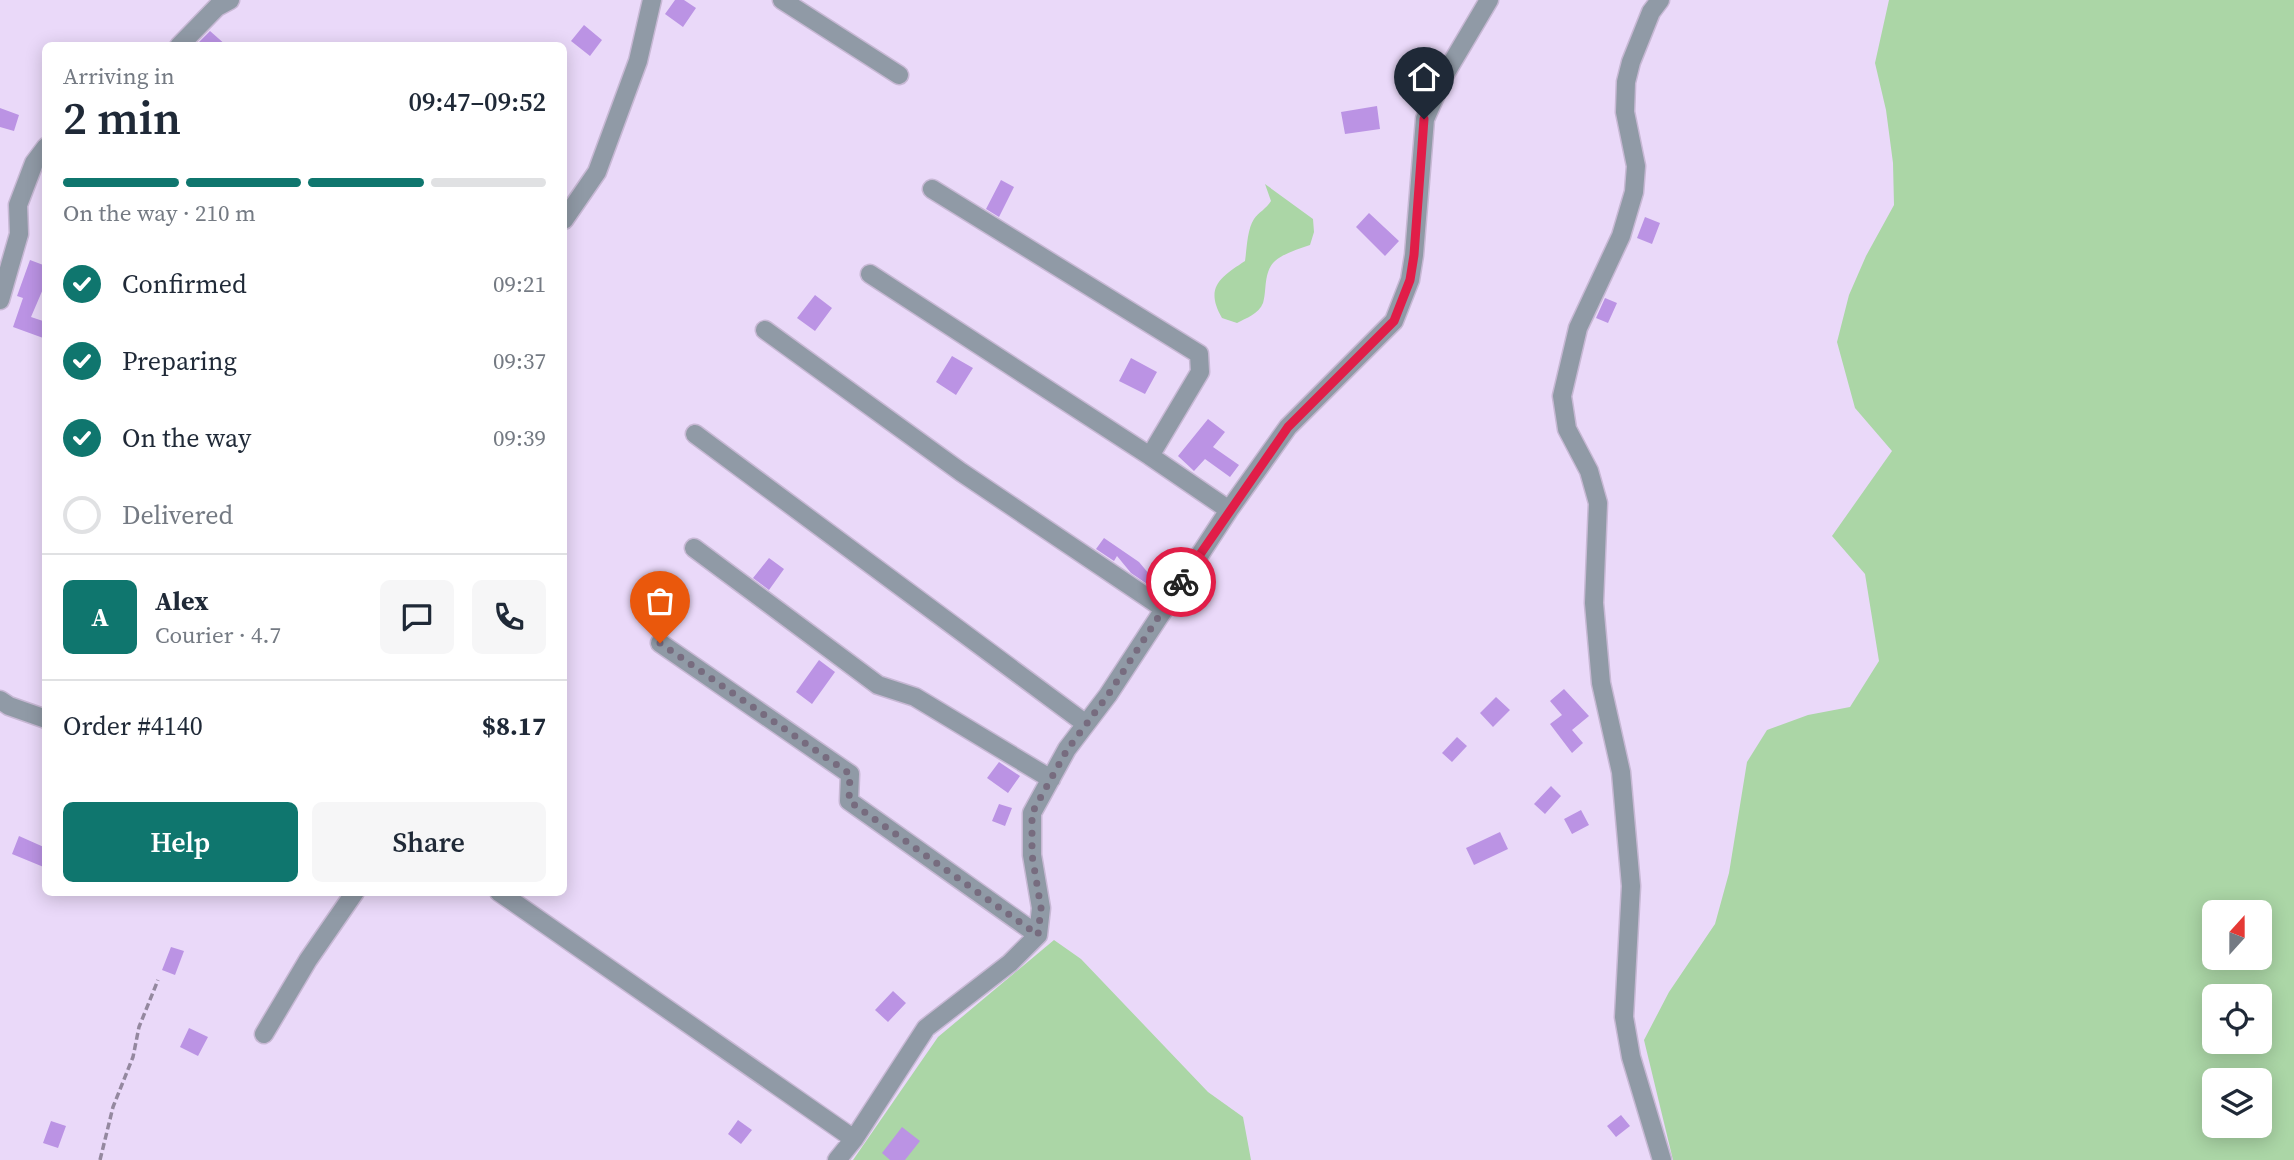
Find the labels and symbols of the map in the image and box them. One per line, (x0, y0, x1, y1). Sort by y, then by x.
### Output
pin (1394, 47, 1454, 119)
courier (1146, 547, 1216, 617)
pin (630, 571, 690, 643)
north arrow (2202, 900, 2272, 970)

